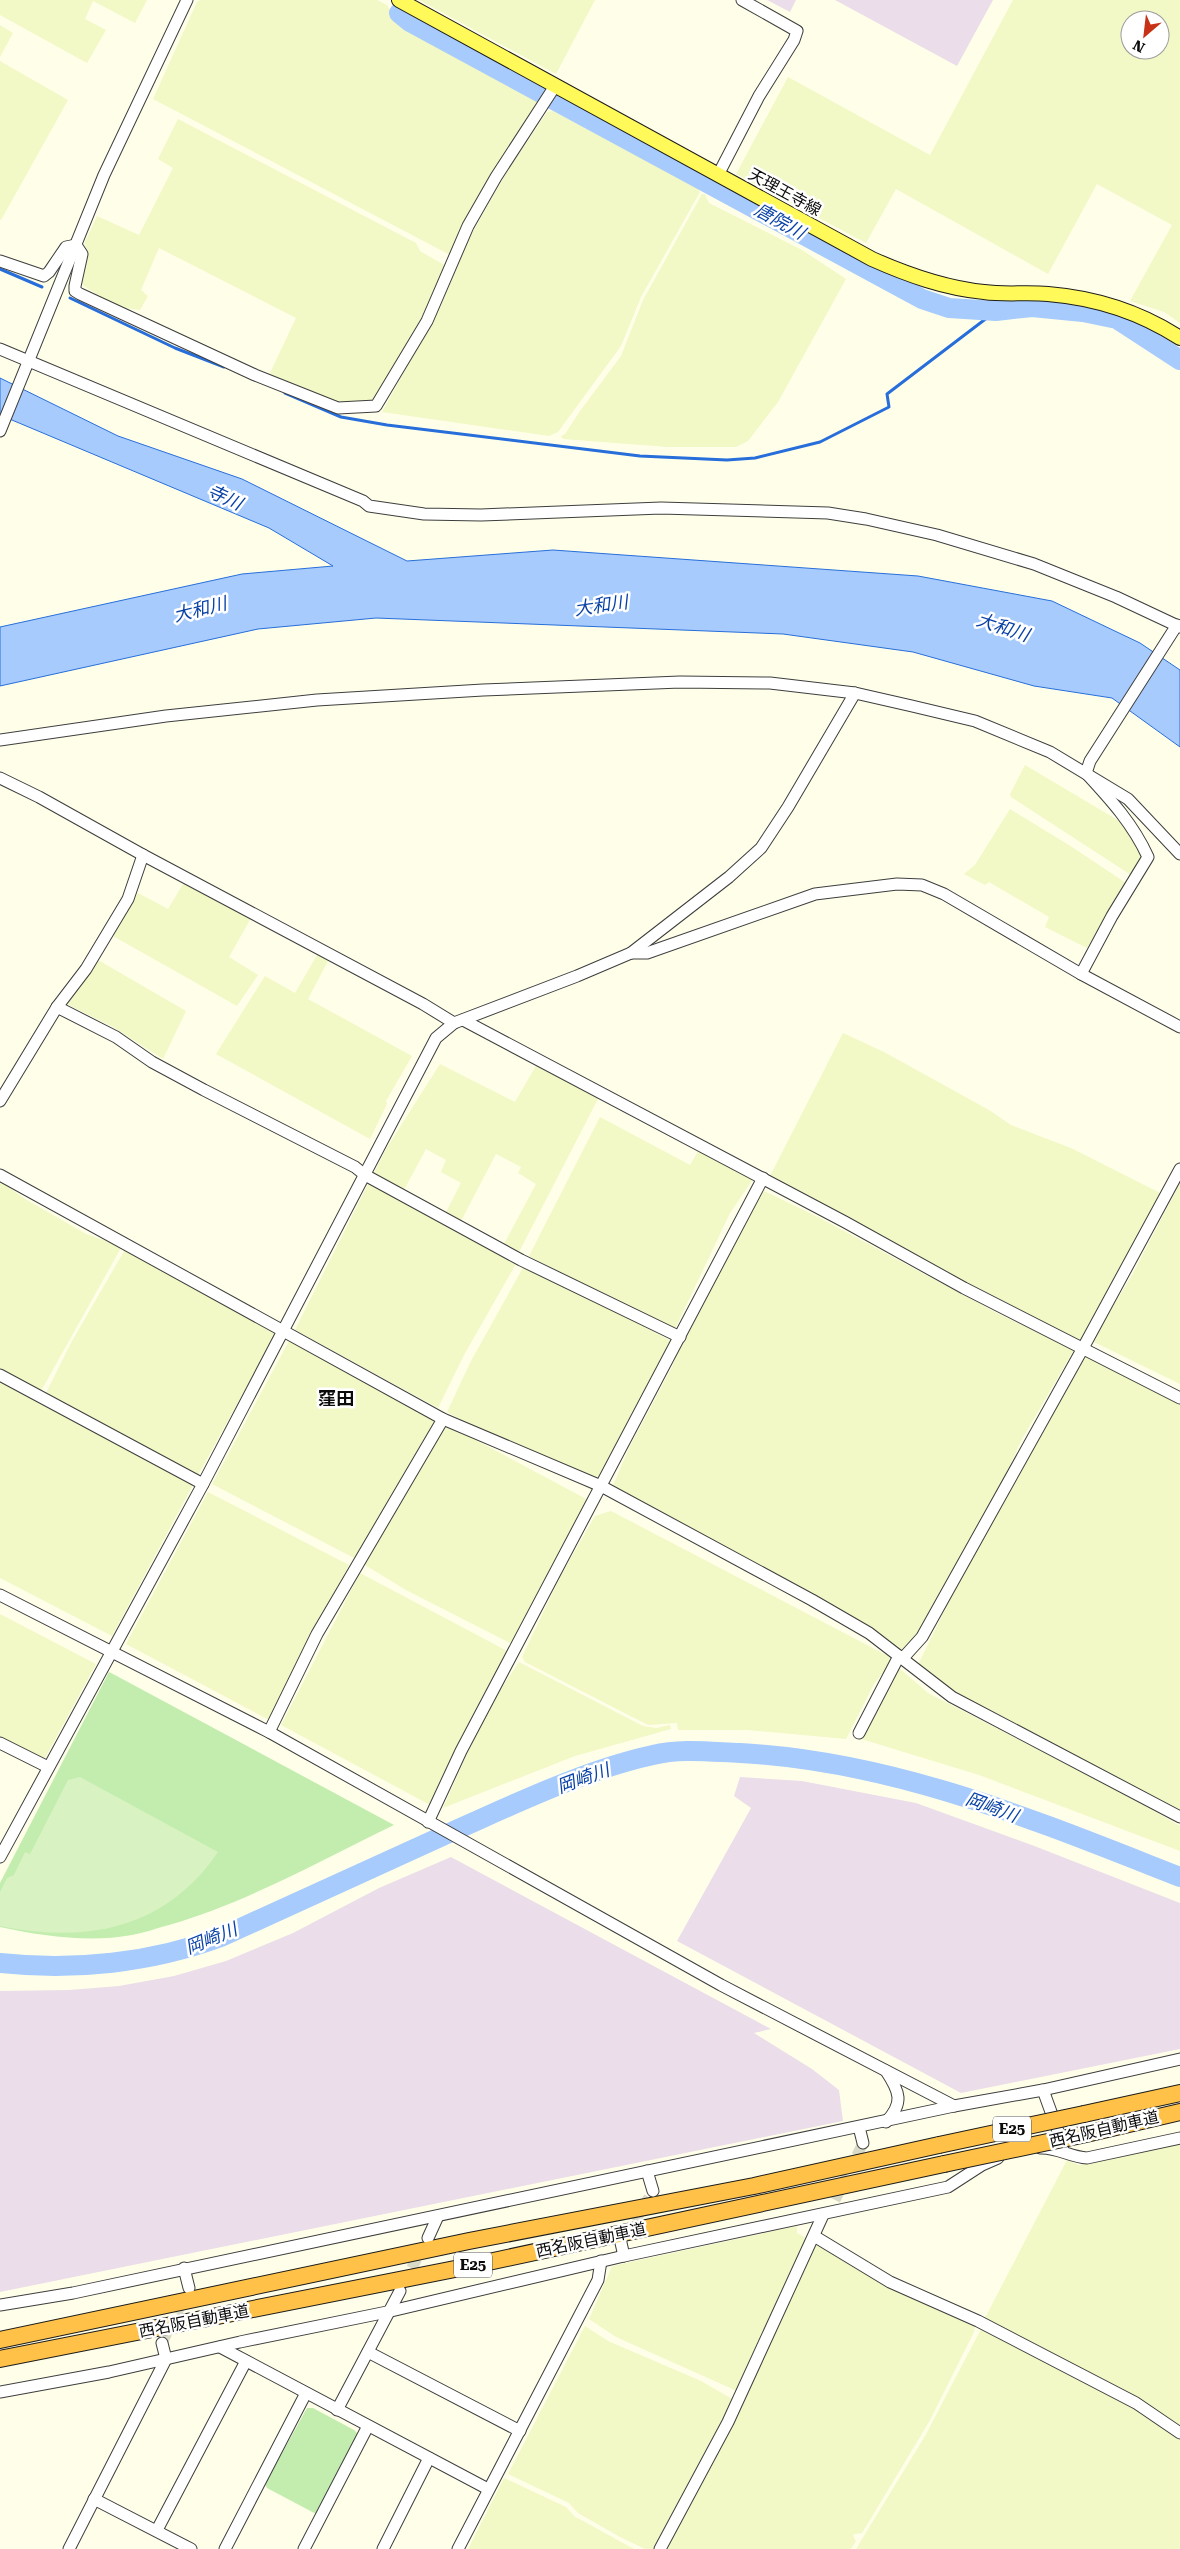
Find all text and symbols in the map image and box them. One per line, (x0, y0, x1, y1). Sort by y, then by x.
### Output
north arrow (1120, 10, 1170, 60)
text: N (1130, 37, 1147, 56)
street label: 天理王寺線 (745, 164, 825, 220)
water label: 唐院川 (751, 199, 810, 244)
water label: 寺川 (204, 480, 248, 515)
water label: 大和川 (573, 591, 631, 619)
water label: 大和川 (171, 592, 231, 626)
water label: 大和川 (974, 609, 1034, 646)
district label: 窪田 (318, 1388, 354, 1409)
water label: 岡崎川 (554, 1758, 614, 1797)
water label: 岡崎川 (963, 1788, 1023, 1827)
water label: 岡崎川 (182, 1917, 242, 1958)
street label: 西名阪自動車道 (1047, 2107, 1161, 2151)
road number: E25 (993, 2116, 1031, 2142)
street label: 西名阪自動車道 (534, 2219, 648, 2261)
road number: E25 (454, 2252, 492, 2278)
street label: 西名阪自動車道 (137, 2301, 251, 2341)

